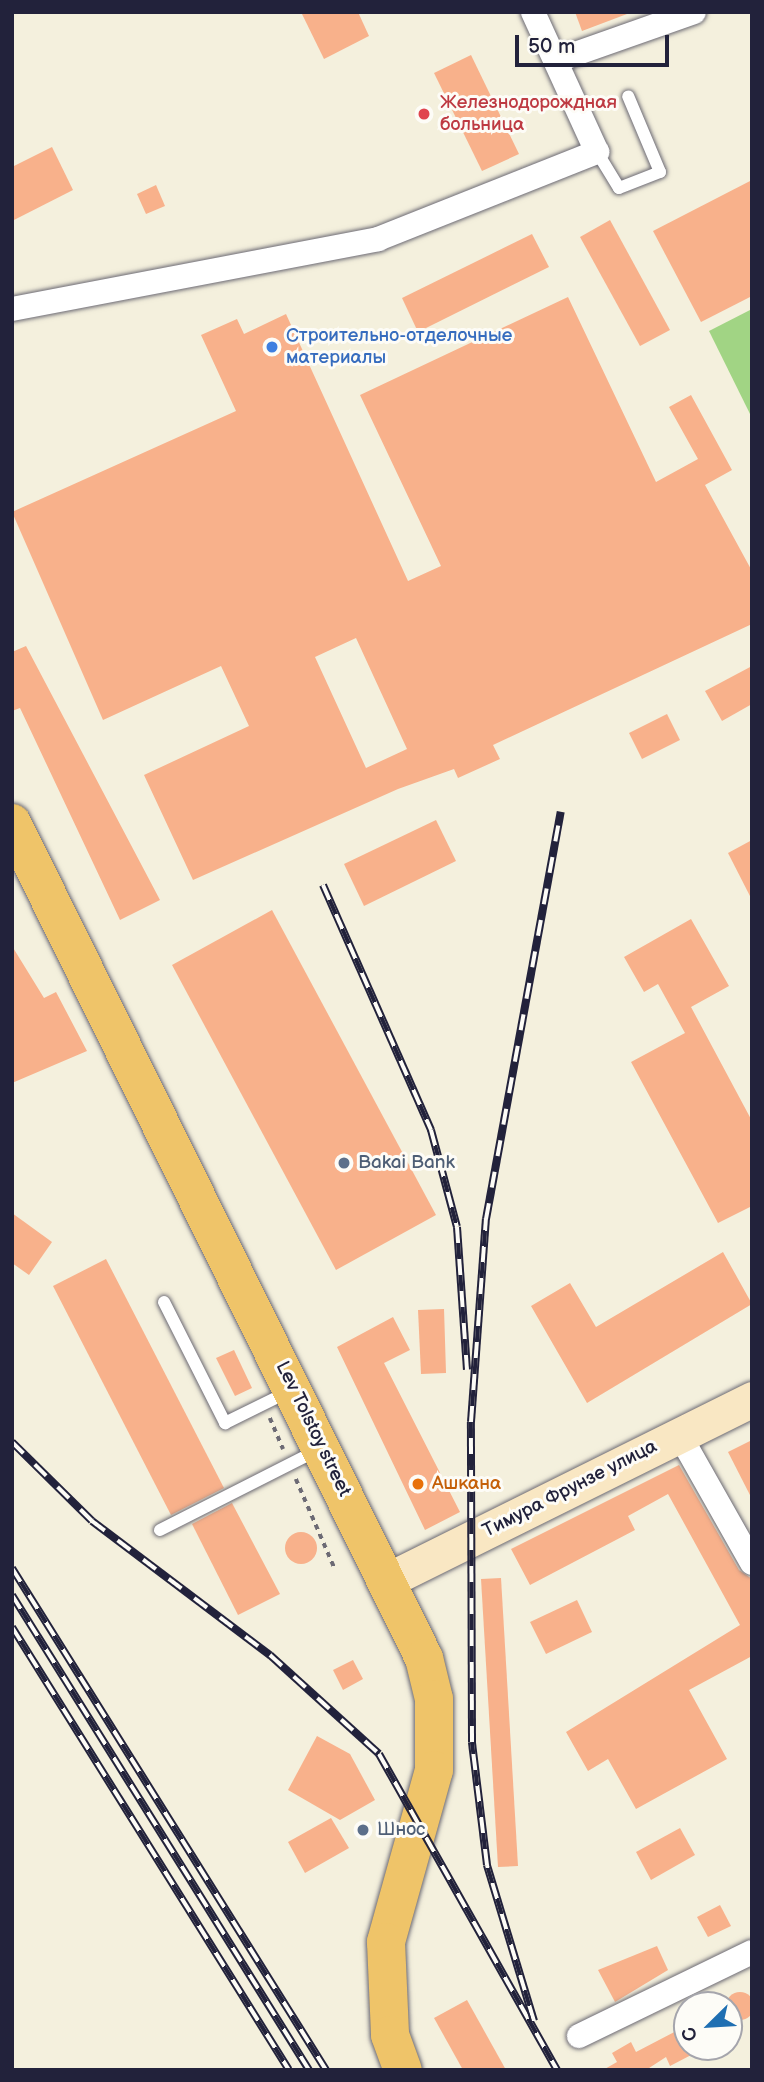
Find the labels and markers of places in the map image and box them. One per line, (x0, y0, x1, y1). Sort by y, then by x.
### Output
place label: Железнодорождная больница (440, 92, 617, 136)
marker: Железнодорождная больница (414, 104, 434, 124)
place label: Строительно-отделочные материалы (286, 325, 512, 369)
marker: Строительно-отделочные материалы (264, 339, 280, 355)
place label: Bakai Bank (358, 1152, 455, 1174)
marker: Bakai Bank (336, 1155, 352, 1171)
place label: Ашкана (432, 1473, 501, 1495)
marker: Ашкана (410, 1476, 426, 1492)
place label: Шнос (377, 1819, 425, 1841)
marker: Шнос (355, 1822, 371, 1838)

